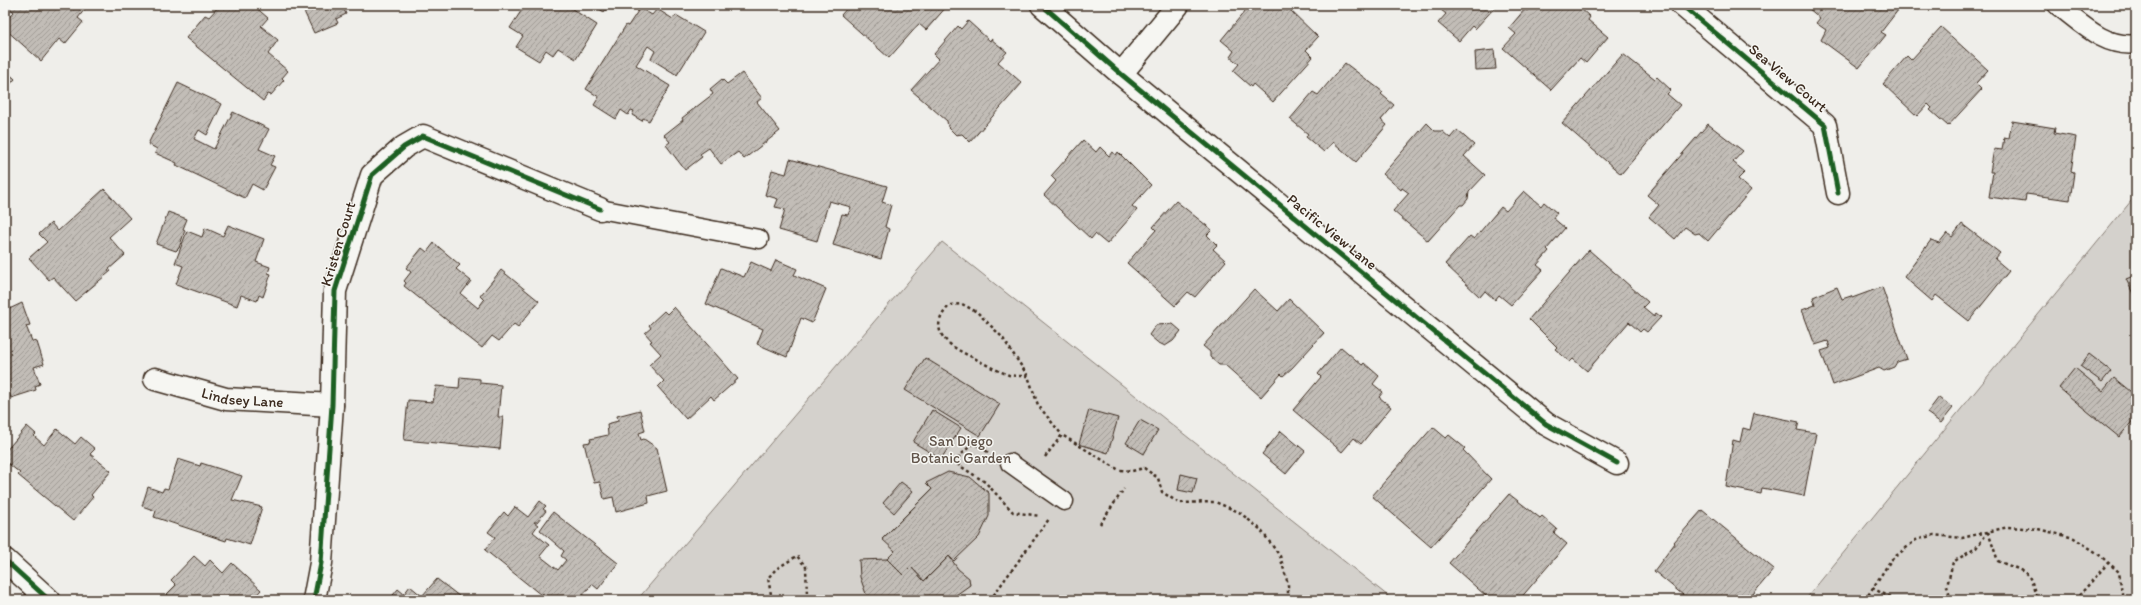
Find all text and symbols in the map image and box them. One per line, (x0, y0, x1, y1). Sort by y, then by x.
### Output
street label: Sea View Court (1745, 40, 1831, 116)
street label: Pacific View Lane (1283, 190, 1381, 274)
street label: Kristen Court (317, 199, 359, 288)
street label: Lindsey Lane (199, 384, 284, 411)
park label: San Diego Botanic Garden (911, 432, 1012, 467)

